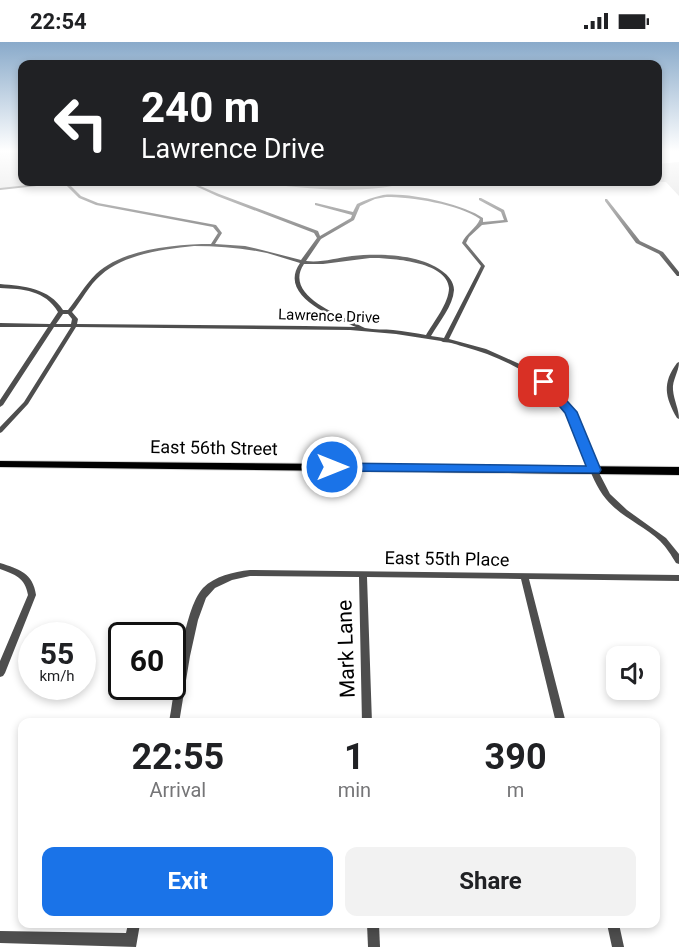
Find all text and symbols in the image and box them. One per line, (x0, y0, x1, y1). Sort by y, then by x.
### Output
text: 22:54 (30, 9, 87, 34)
text: 240 m (141, 83, 260, 132)
icon: left (42, 84, 120, 162)
text: Lawrence Drive (141, 133, 324, 165)
street label: Lawrence Drive (278, 305, 380, 327)
pin (518, 356, 569, 407)
icon: arrive (527, 365, 560, 398)
position arrow (300, 435, 364, 499)
street label: East 56th Street (150, 436, 278, 459)
street label: East 55th Place (385, 547, 510, 570)
street label: Mark Lane (332, 600, 360, 698)
speed limit sign: 60 (108, 622, 186, 700)
text: 55 (40, 636, 74, 671)
map controls (606, 646, 660, 700)
button: sound (606, 646, 660, 700)
text: km/h (39, 667, 75, 685)
text: 22:55 (131, 736, 224, 778)
text: 1 (344, 736, 365, 778)
text: 390 (485, 736, 547, 778)
text: Arrival (149, 778, 206, 802)
text: min (338, 778, 371, 802)
text: m (507, 778, 524, 802)
button: Exit (42, 847, 333, 916)
button: Share (345, 847, 636, 916)

